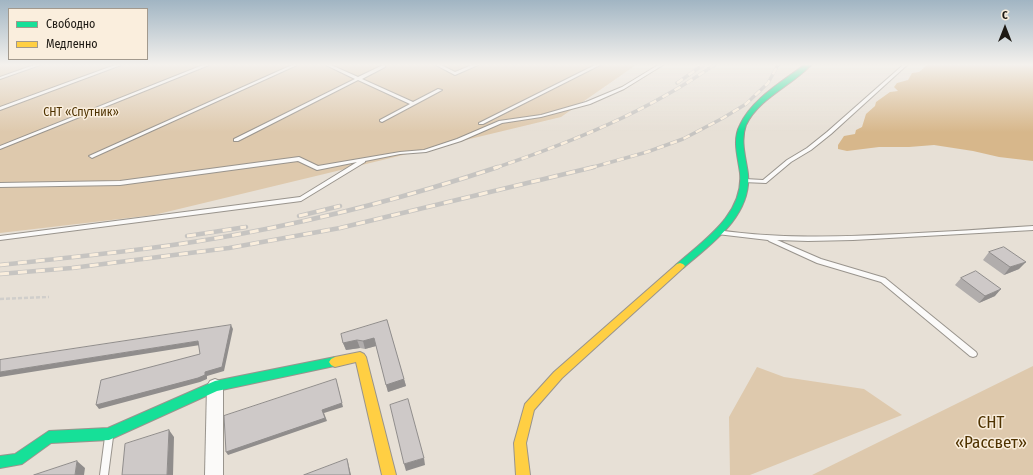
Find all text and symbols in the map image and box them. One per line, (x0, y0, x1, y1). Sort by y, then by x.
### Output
legend (8, 8, 148, 60)
north arrow (985, 8, 1025, 48)
text: С (1002, 9, 1008, 22)
text: Свободно (46, 17, 95, 31)
text: Медленно (46, 37, 98, 51)
park label: СНТ «Спутник» (43, 106, 119, 120)
park label: СНТ «Рассвет» (955, 413, 1027, 453)

